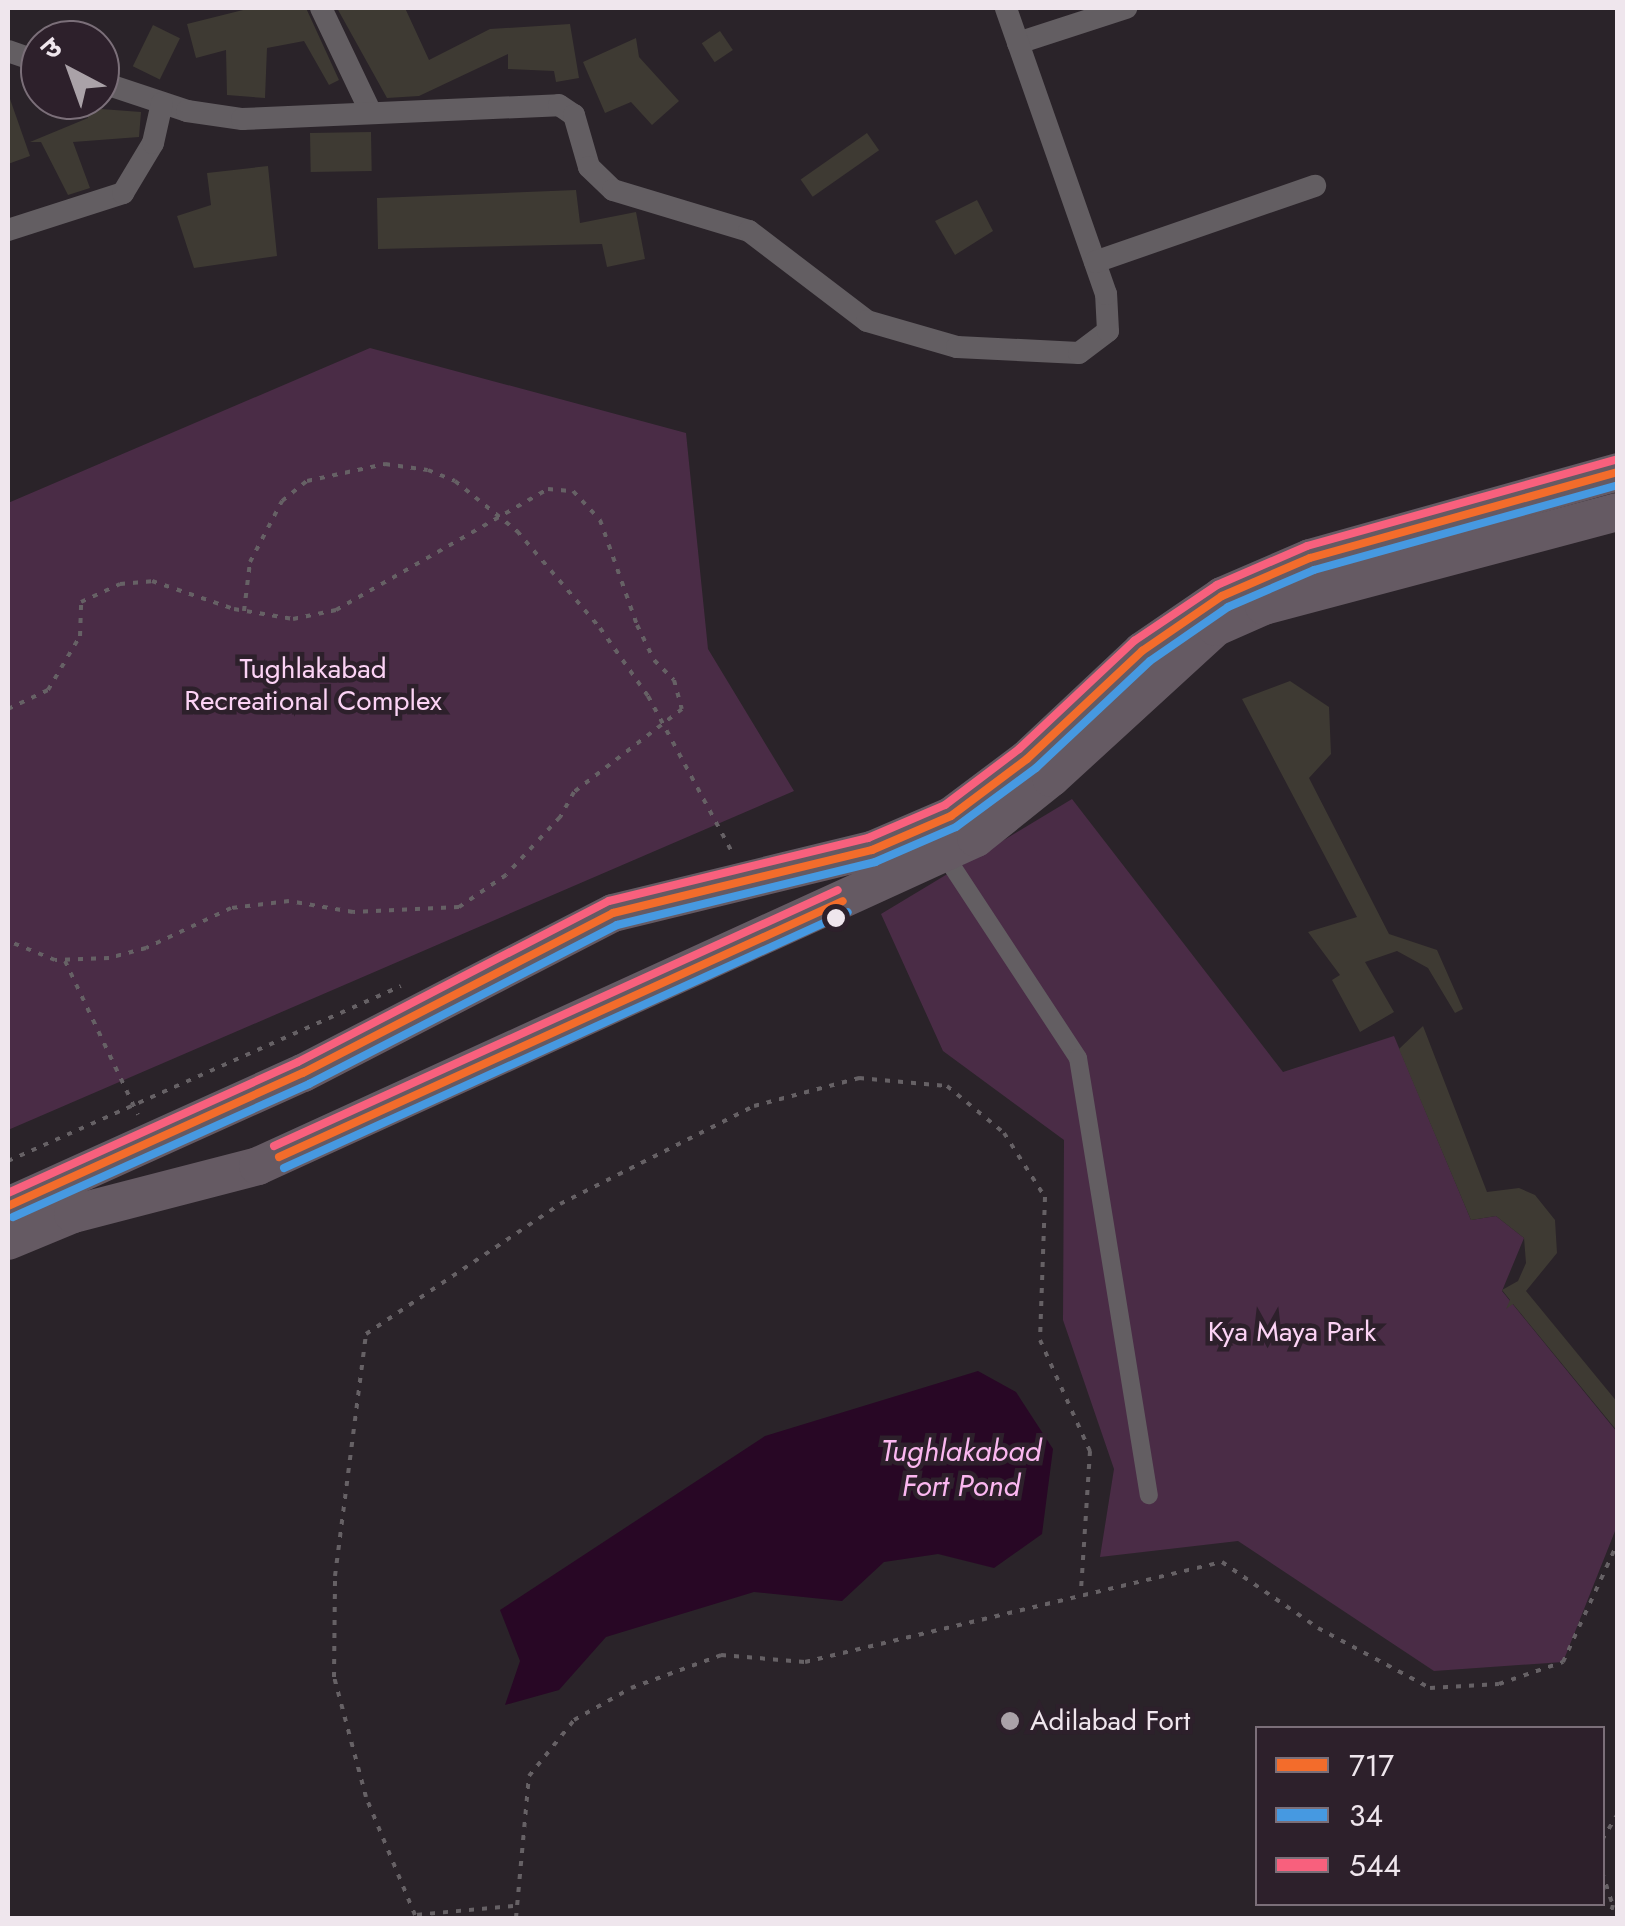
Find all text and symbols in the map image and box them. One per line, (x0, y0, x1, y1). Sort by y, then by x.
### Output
north arrow (20, 20, 120, 120)
text: उ (32, 28, 71, 69)
park label: Tughlakabad Recreational Complex (184, 652, 442, 718)
unlabelled marker (826, 908, 846, 928)
park label: Kya Maya Park (1208, 1315, 1376, 1349)
water label: Tughlakabad Fort Pond (881, 1433, 1041, 1504)
place label: Adilabad Fort (1030, 1704, 1190, 1738)
marker: Adilabad Fort (999, 1710, 1021, 1732)
legend (1255, 1726, 1605, 1906)
text: 717 (1349, 1744, 1394, 1787)
text: 34 (1349, 1794, 1383, 1837)
text: 544 (1349, 1844, 1401, 1887)

